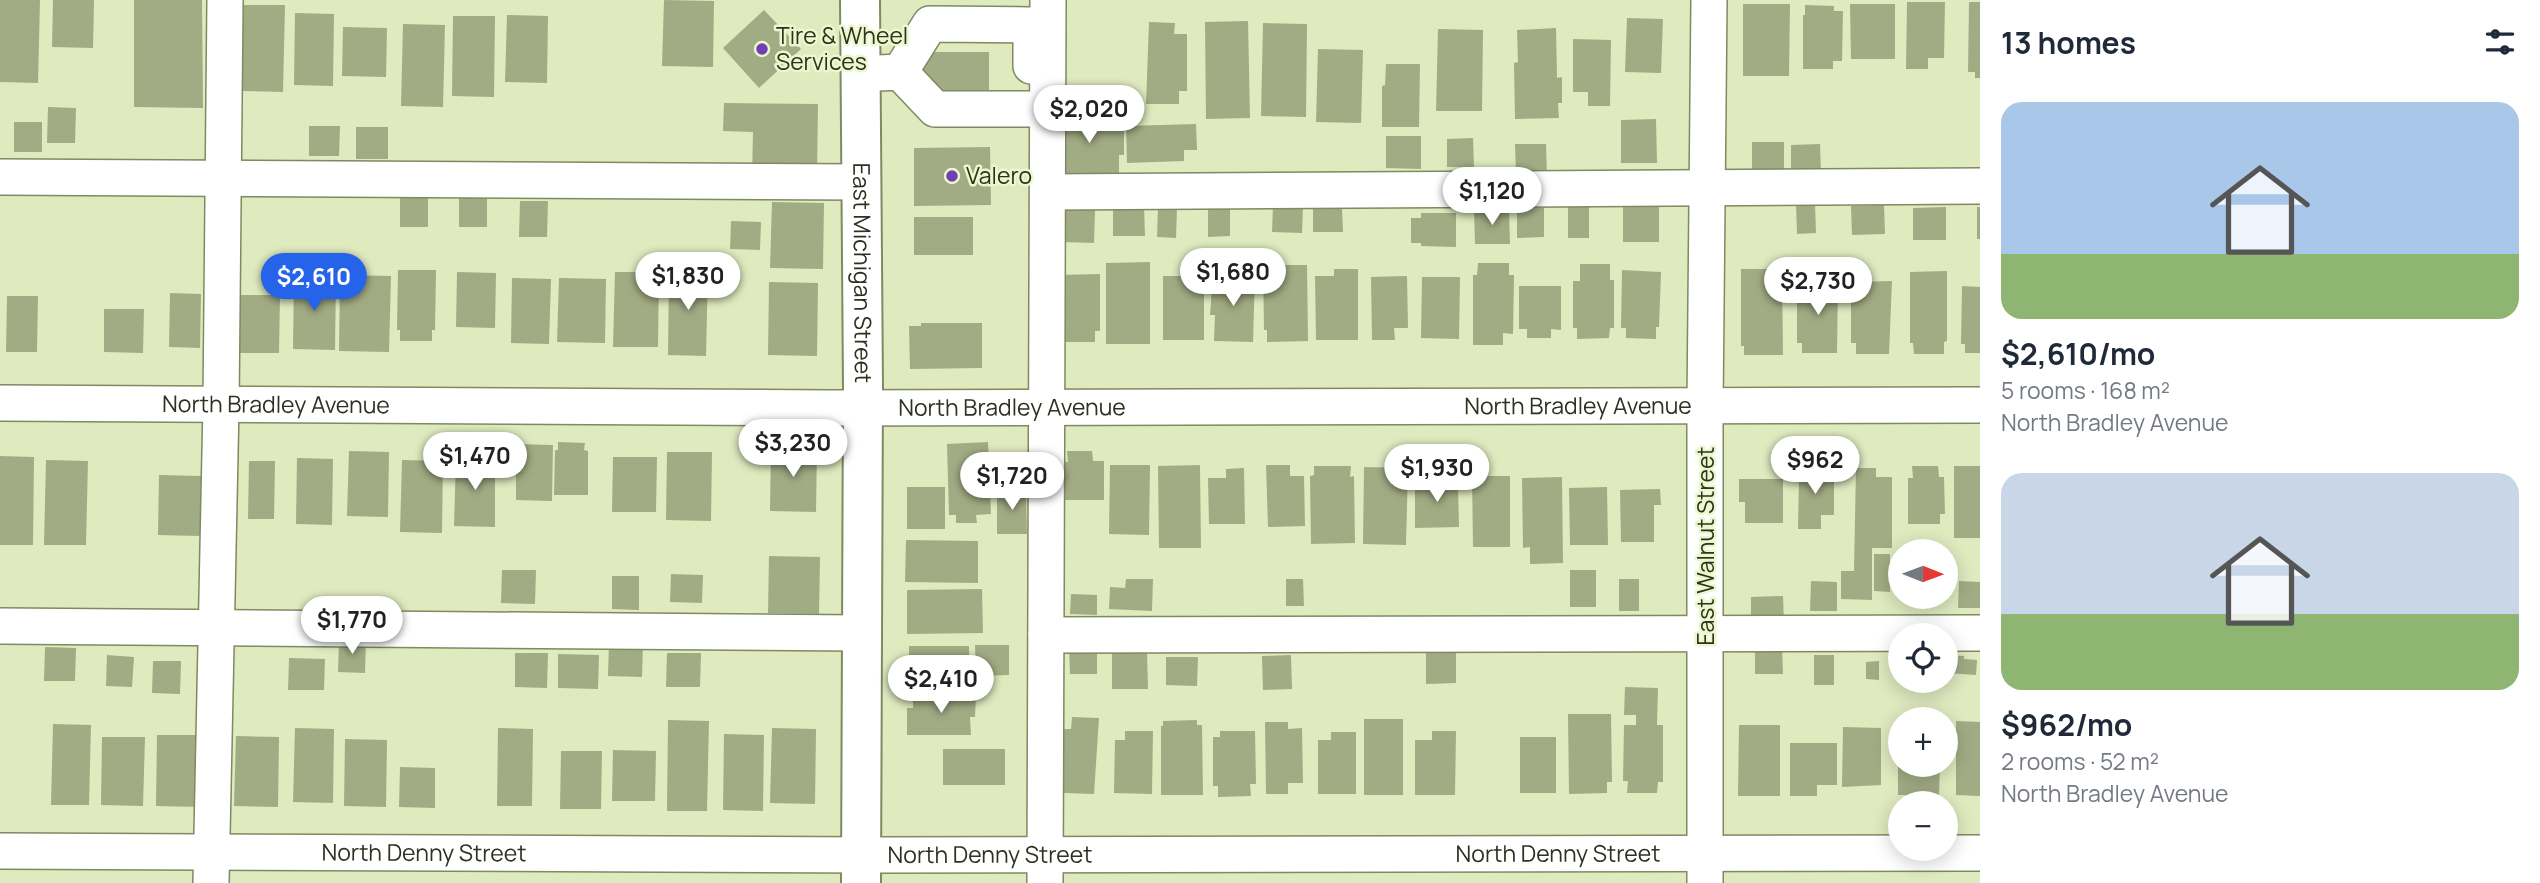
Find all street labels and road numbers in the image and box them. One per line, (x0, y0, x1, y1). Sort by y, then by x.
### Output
street label: East Michigan Street (846, 163, 880, 383)
street label: North Bradley Avenue (162, 387, 390, 420)
street label: North Bradley Avenue (1464, 389, 1692, 421)
street label: North Bradley Avenue (898, 390, 1126, 423)
street label: East Walnut Street (1689, 446, 1721, 646)
street label: North Denny Street (321, 835, 527, 868)
street label: North Denny Street (1455, 837, 1660, 869)
street label: North Denny Street (887, 838, 1092, 870)

